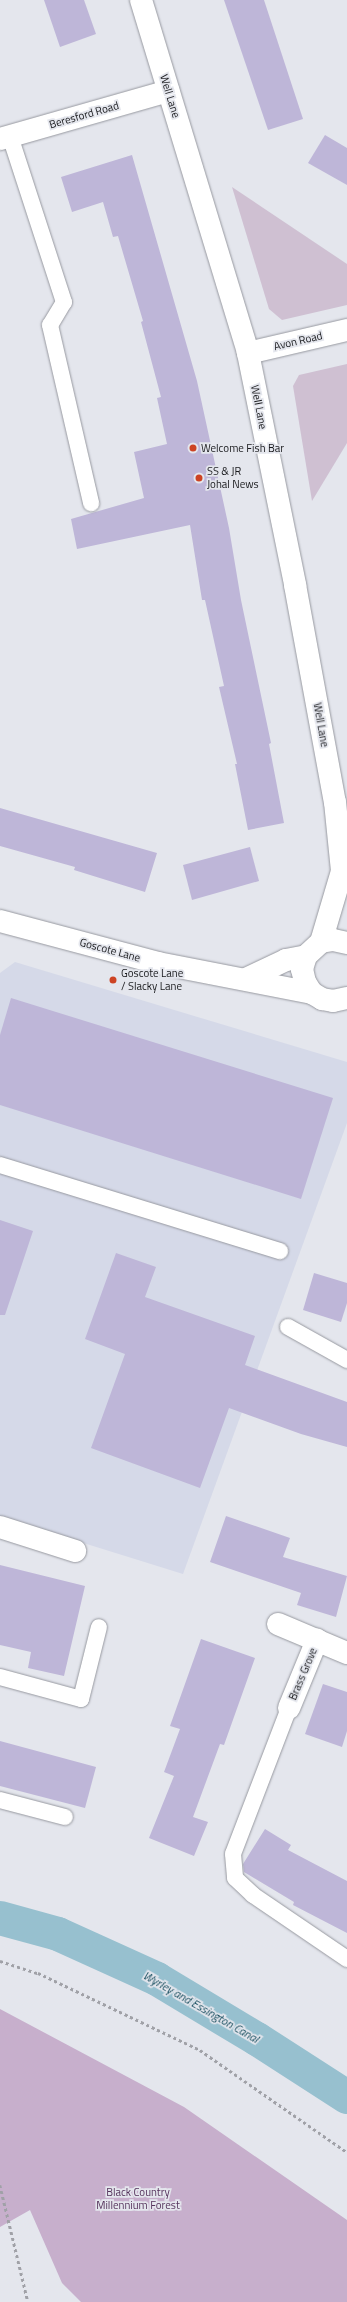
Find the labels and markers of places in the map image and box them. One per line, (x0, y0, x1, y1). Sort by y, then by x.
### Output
place label: Welcome Fish Bar (201, 441, 284, 455)
marker: Welcome Fish Bar (188, 443, 198, 453)
place label: SS & JR Johal News (207, 465, 259, 491)
marker: SS & JR Johal News (194, 473, 204, 483)
place label: Goscote Lane / Slacky Lane (121, 967, 183, 993)
marker: Goscote Lane / Slacky Lane (108, 975, 118, 985)

